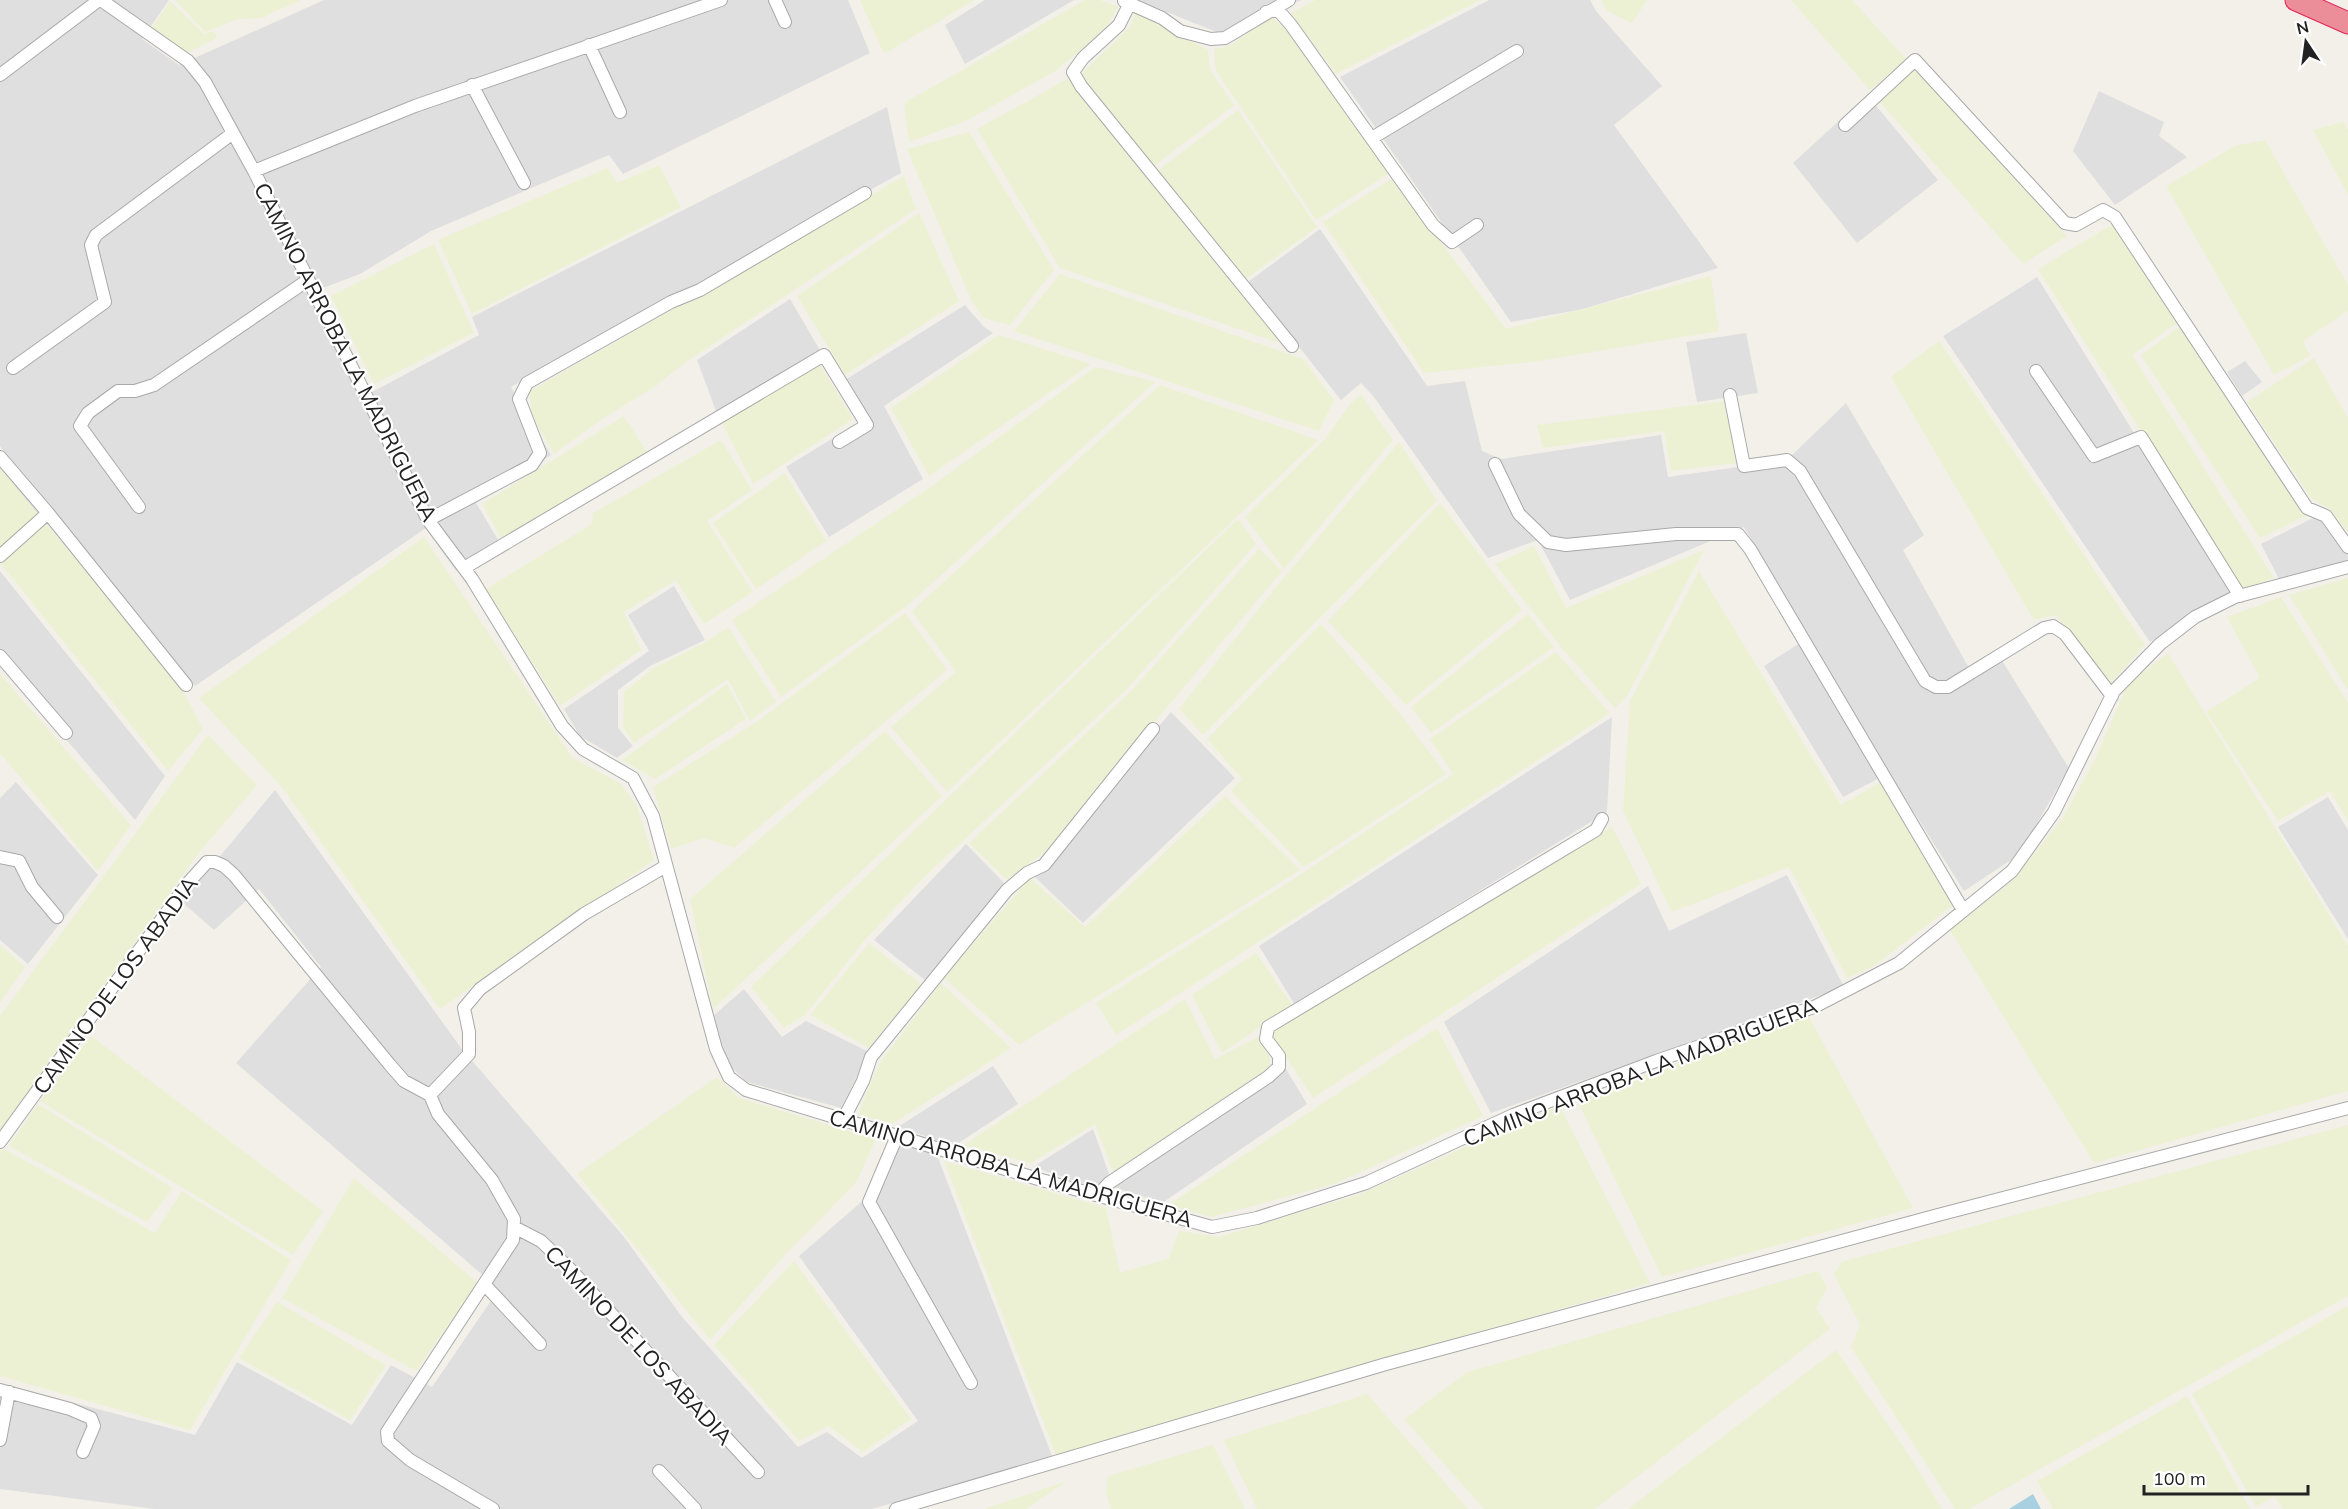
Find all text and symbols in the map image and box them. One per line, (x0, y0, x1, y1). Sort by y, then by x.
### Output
north arrow (2276, 12, 2336, 72)
text: N (2294, 16, 2311, 38)
street label: CAMINO ARROBA LA MADRIGUERA (248, 178, 444, 526)
street label: CAMINO DE LOS ABADIA (26, 870, 204, 1100)
street label: CAMINO ARROBA LA MADRIGUERA (1459, 991, 1821, 1153)
street label: CAMINO ARROBA LA MADRIGUERA (826, 1103, 1196, 1233)
street label: CAMINO DE LOS ABADIA (539, 1239, 739, 1451)
scale bar (2144, 1458, 2308, 1496)
text: 100 m (2153, 1467, 2206, 1490)

